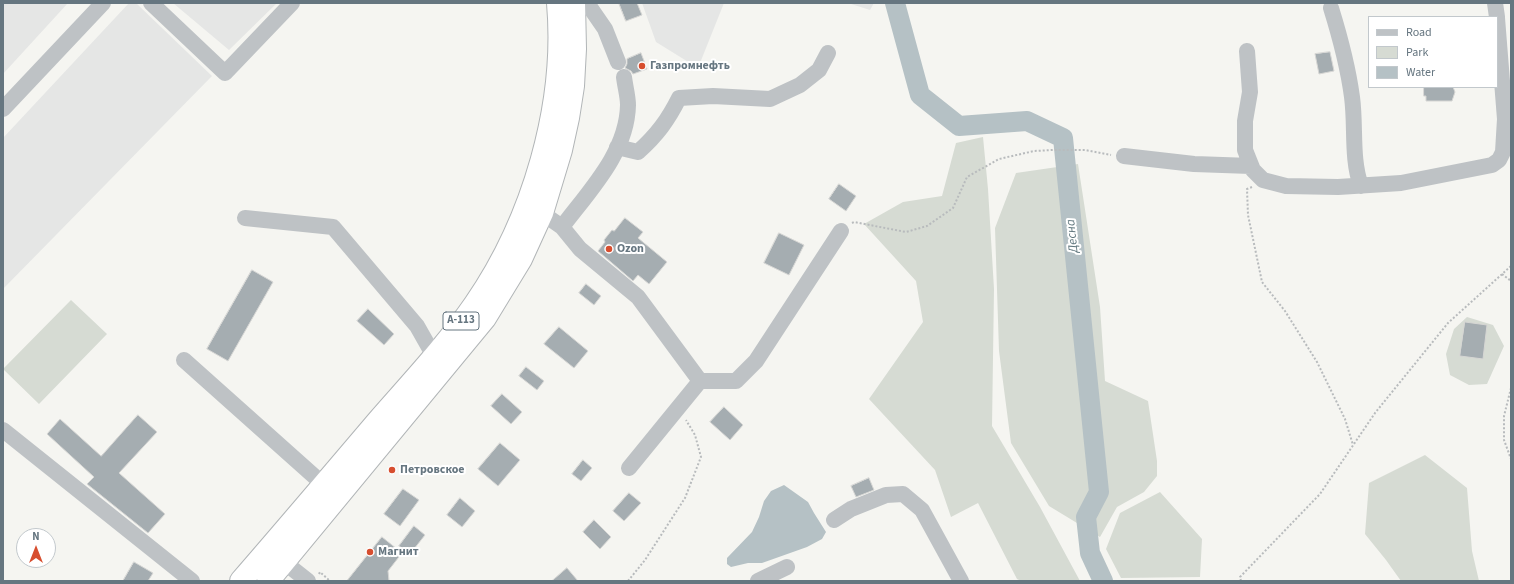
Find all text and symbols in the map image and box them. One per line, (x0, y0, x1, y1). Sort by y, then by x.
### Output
legend (1368, 16, 1498, 88)
text: Road (1406, 24, 1432, 41)
text: Park (1406, 44, 1428, 61)
place label: Газпромнефть (650, 59, 730, 73)
marker: Газпромнефть (637, 61, 647, 71)
text: Water (1406, 64, 1435, 81)
water label: Десна (1063, 218, 1083, 254)
place label: Ozon (617, 242, 644, 256)
marker: Ozon (604, 244, 614, 254)
road number: А-113 (443, 312, 479, 330)
place label: Петровское (400, 463, 465, 477)
marker: Петровское (387, 465, 397, 475)
north arrow (16, 528, 56, 568)
text: N (32, 529, 40, 544)
place label: Магнит (378, 545, 419, 559)
marker: Магнит (365, 547, 375, 557)

